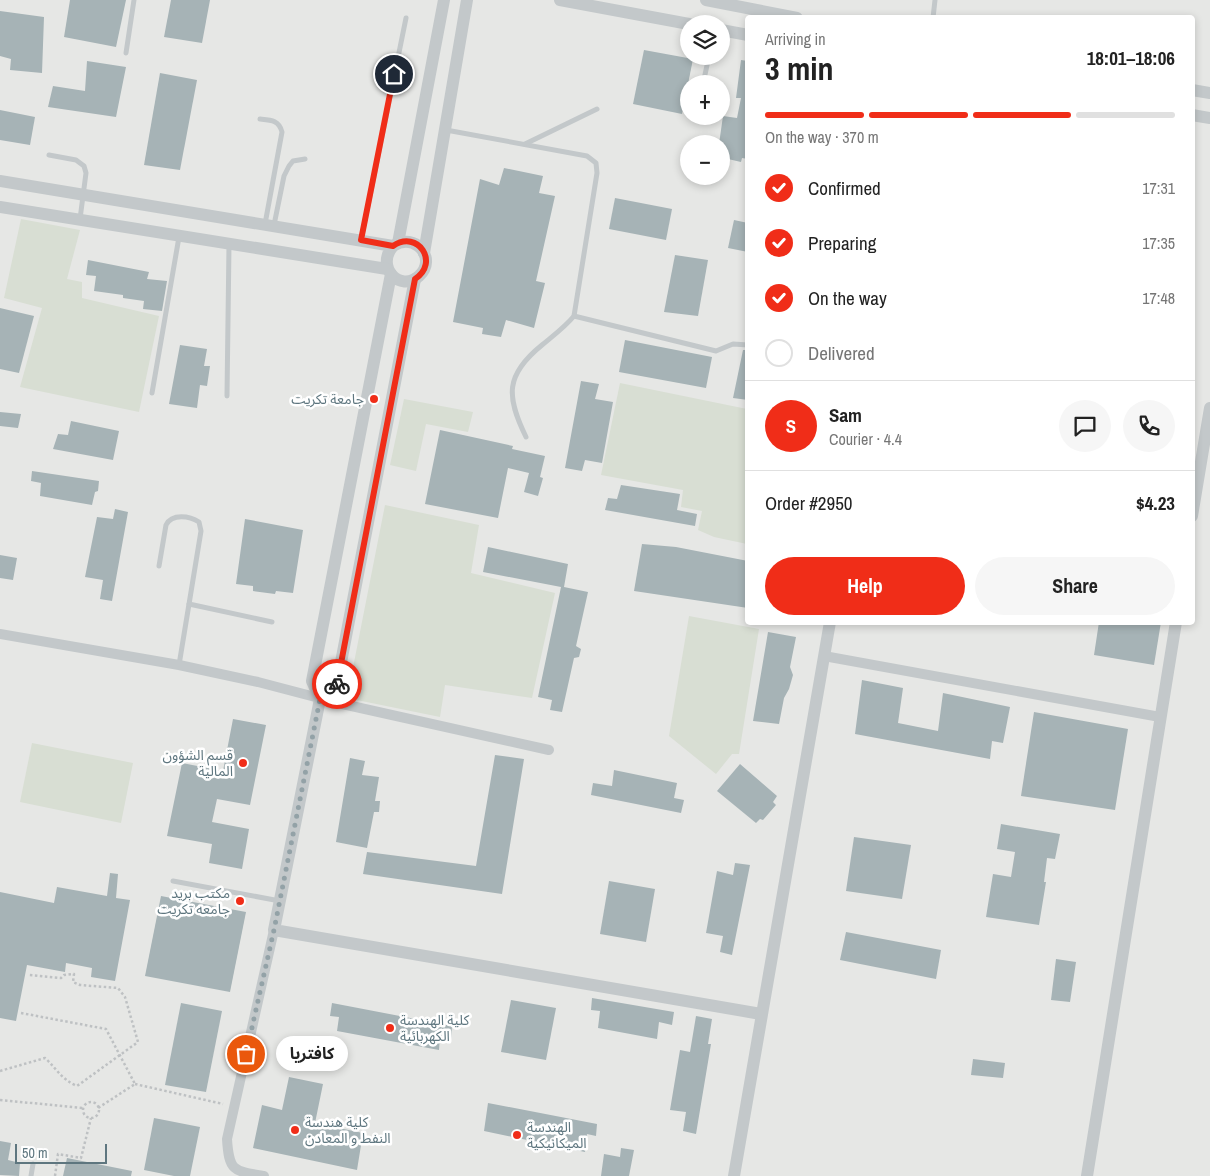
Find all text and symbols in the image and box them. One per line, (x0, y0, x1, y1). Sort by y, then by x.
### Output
map controls (680, 15, 730, 185)
button: layers (680, 15, 730, 65)
text: Arriving in (765, 28, 826, 50)
text: 18:01–18:06 (1087, 45, 1175, 71)
text: 3 min (765, 47, 834, 90)
pin (373, 53, 415, 95)
icon: home (380, 60, 408, 88)
button: + (680, 75, 730, 125)
text: On the way · 370 m (765, 126, 879, 148)
button: − (680, 135, 730, 185)
icon: check (765, 174, 793, 202)
text: Confirmed (808, 175, 881, 201)
text: 17:31 (1142, 177, 1175, 199)
icon: check (765, 229, 793, 257)
text: Preparing (808, 230, 876, 256)
text: 17:35 (1142, 232, 1175, 254)
icon: check (765, 284, 793, 312)
text: On the way (808, 285, 887, 311)
text: 17:48 (1142, 287, 1175, 309)
text: Delivered (808, 340, 875, 366)
place label: جامعة تكريت (291, 390, 364, 408)
marker: جامعة تكريت (368, 393, 380, 405)
button: chat (1059, 400, 1111, 452)
button: phone (1123, 400, 1175, 452)
text: Sam (829, 402, 862, 428)
text: S (786, 413, 796, 439)
text: Courier · 4.4 (829, 428, 902, 450)
text: Order #2950 (765, 490, 852, 516)
text: $4.23 (1136, 490, 1175, 516)
button: Help (765, 557, 965, 615)
button: Share (975, 557, 1175, 615)
courier (312, 659, 362, 709)
icon: bike (323, 670, 351, 698)
place label: قسم الشؤون المالية (162, 746, 233, 780)
marker: قسم الشؤون المالية (237, 757, 249, 769)
place label: مكتب بريد جامعه تكريت (157, 884, 230, 918)
marker: مكتب بريد جامعه تكريت (234, 895, 246, 907)
place label: كلية الهندسة الكهربائية (400, 1011, 470, 1045)
marker: كلية الهندسة الكهربائية (384, 1022, 396, 1034)
pin (225, 1033, 267, 1075)
callout: كافتريا (276, 1036, 348, 1072)
icon: bag (232, 1040, 260, 1068)
text: كافتريا (290, 1042, 334, 1064)
place label: كلية هندسة النفط و المعادن (305, 1113, 391, 1147)
place label: الهندسة الميكانيكية (527, 1118, 587, 1152)
marker: كلية هندسة النفط و المعادن (289, 1124, 301, 1136)
marker: الهندسة الميكانيكية (511, 1129, 523, 1141)
scale bar (15, 1141, 108, 1164)
text: 50 m (22, 1144, 48, 1162)

